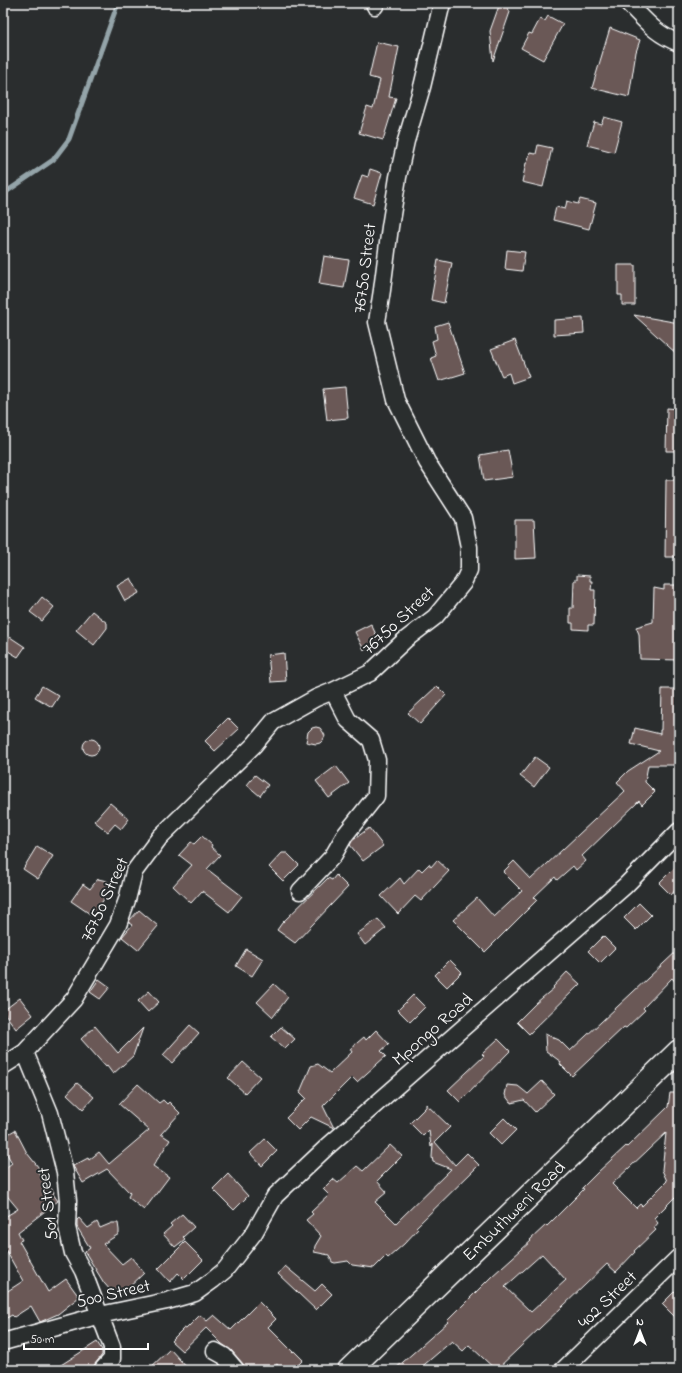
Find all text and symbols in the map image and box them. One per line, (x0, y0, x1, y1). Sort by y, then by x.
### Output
street label: 76750 Street (348, 222, 384, 315)
street label: 76750 Street (357, 581, 441, 662)
street label: 76750 Street (75, 853, 137, 946)
street label: Mpongo Road (387, 988, 480, 1074)
street label: Embuthweni Road (457, 1156, 573, 1269)
street label: 501 Street (32, 1166, 66, 1242)
street label: 402 Street (573, 1265, 644, 1335)
street label: 500 Street (74, 1274, 153, 1316)
north arrow (620, 1311, 660, 1351)
text: N (636, 1314, 644, 1330)
scale bar (24, 1325, 148, 1351)
text: 50 m (30, 1331, 54, 1349)

